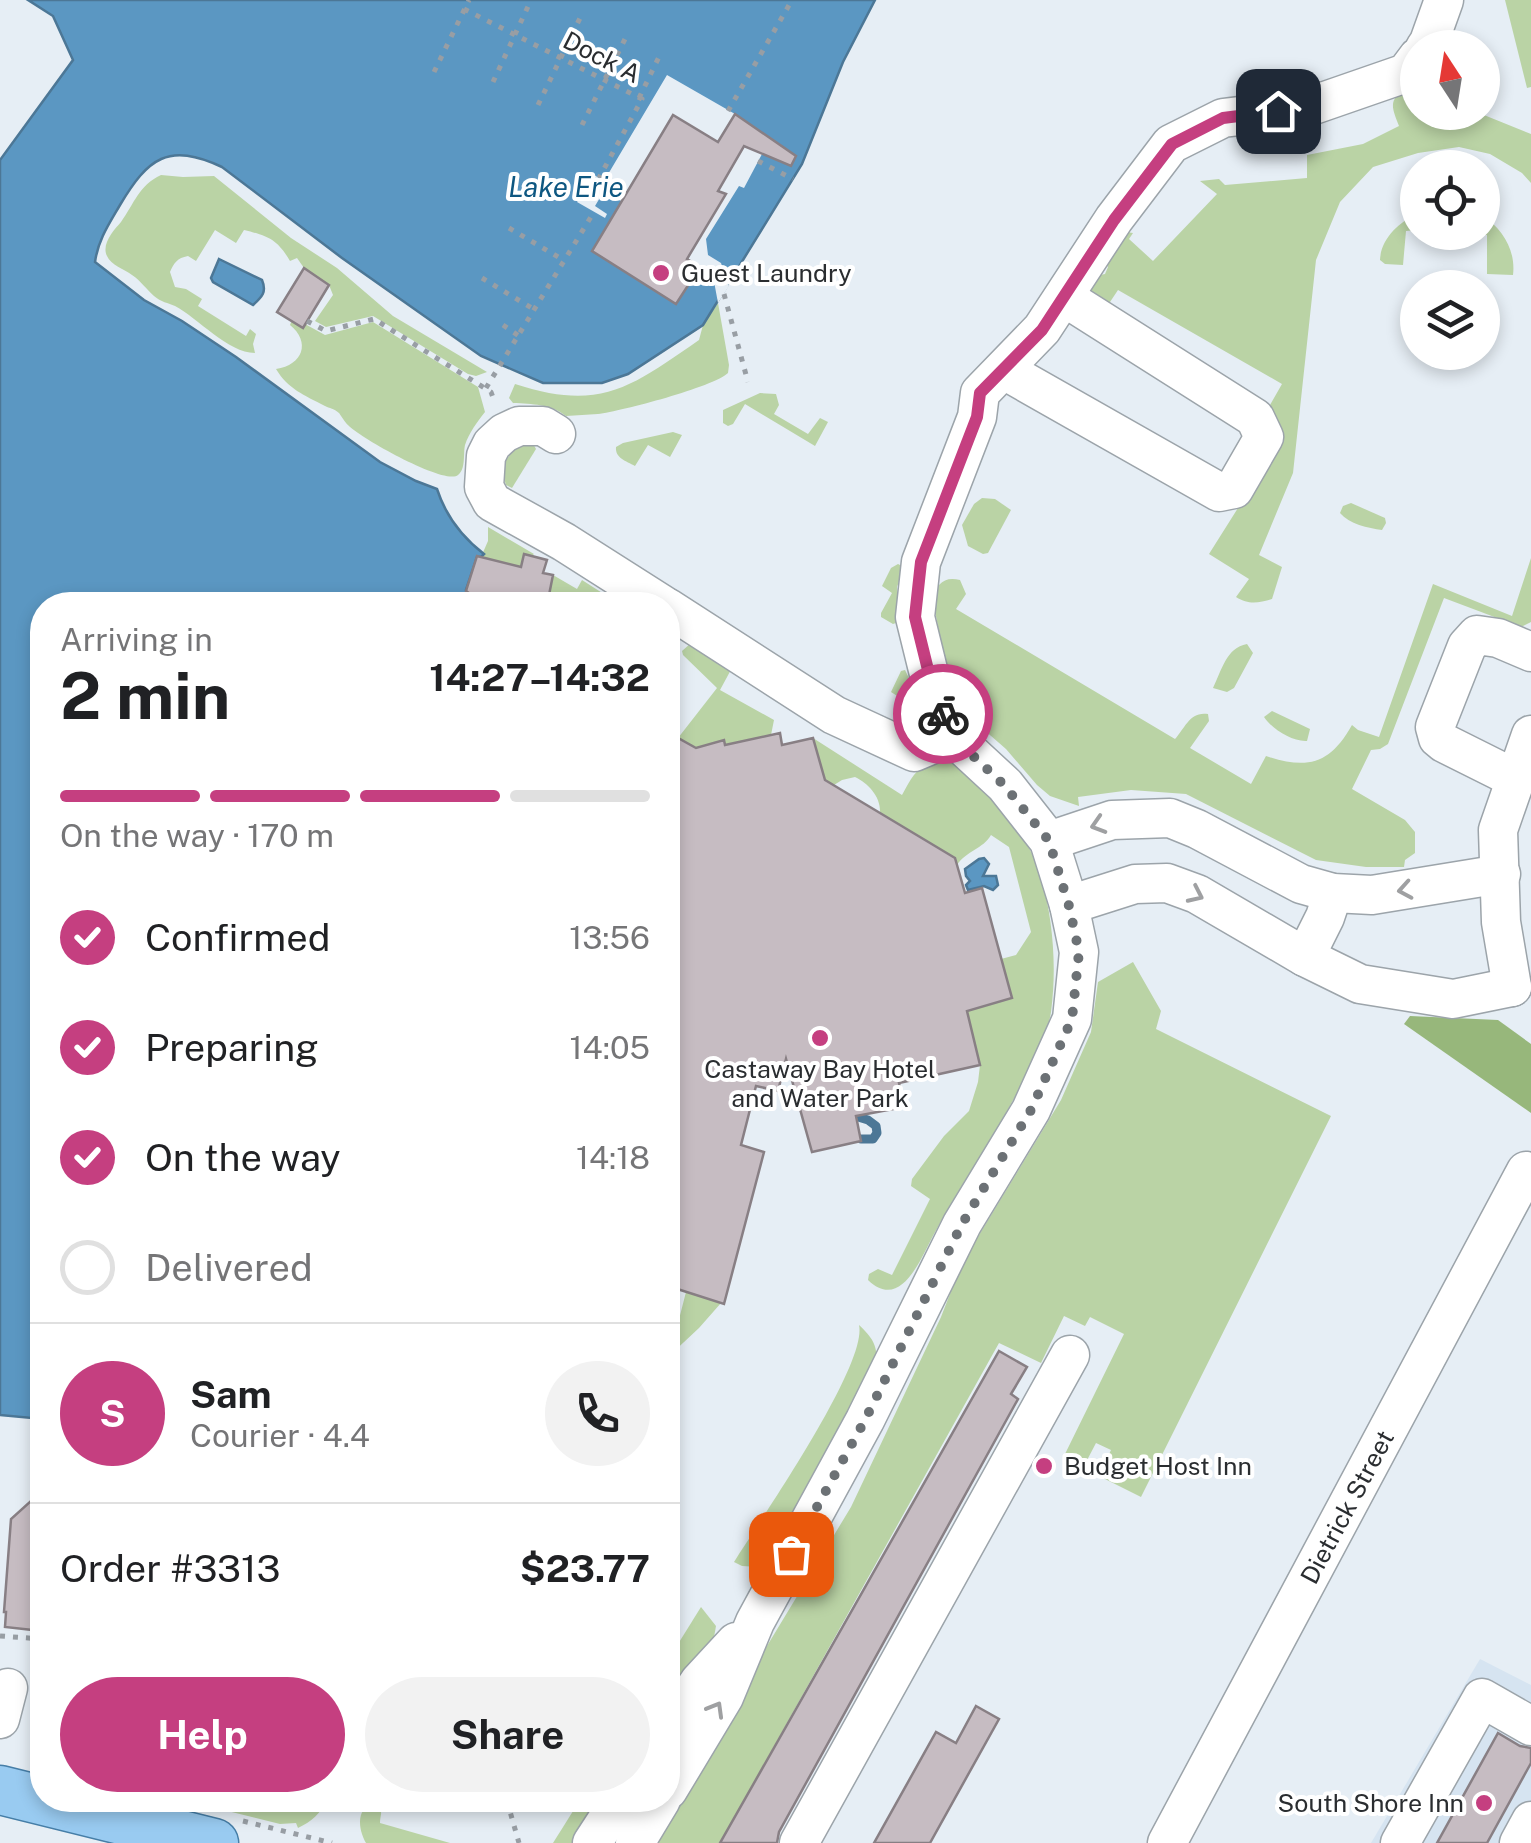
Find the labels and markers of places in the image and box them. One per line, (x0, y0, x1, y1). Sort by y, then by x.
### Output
pin (1236, 69, 1321, 154)
place label: Guest Laundry (681, 258, 852, 288)
marker: Guest Laundry (650, 262, 672, 284)
marker: Castaway Bay Hotel and Water Park (809, 1027, 831, 1049)
place label: Castaway Bay Hotel and Water Park (704, 1054, 936, 1113)
place label: Budget Host Inn (1064, 1451, 1252, 1481)
marker: Budget Host Inn (1033, 1455, 1055, 1477)
pin (749, 1512, 834, 1597)
place label: South Shore Inn (1278, 1788, 1464, 1818)
marker: South Shore Inn (1473, 1792, 1495, 1814)

